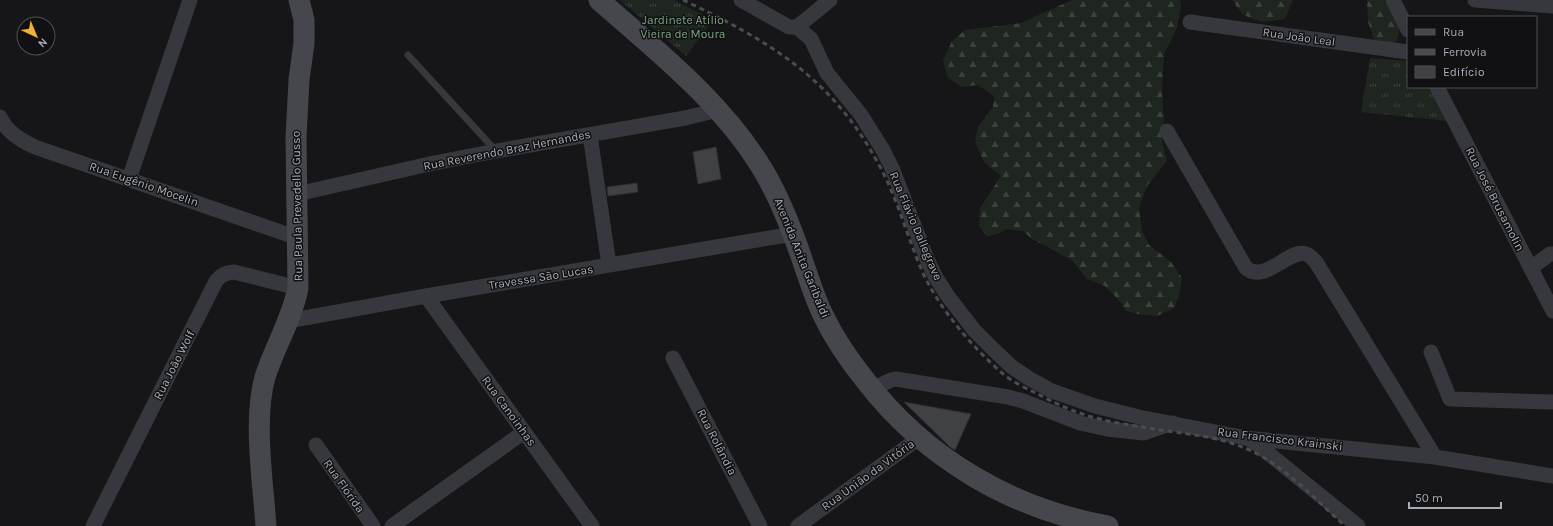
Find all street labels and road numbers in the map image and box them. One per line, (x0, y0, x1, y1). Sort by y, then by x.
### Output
street label: Rua João Leal (1262, 25, 1336, 49)
street label: Rua Reverendo Braz Hernandes (422, 127, 592, 173)
street label: Rua Paula Prevedello Gusso (289, 131, 305, 281)
street label: Rua José Brusamolin (1463, 145, 1527, 253)
street label: Rua Eugênio Mocelin (88, 159, 200, 209)
street label: Rua Flávio Dallegrave (887, 170, 945, 282)
street label: Avenida Anita Garibaldi (772, 196, 832, 320)
street label: Travessa São Lucas (488, 262, 594, 292)
street label: Rua João Wolf (151, 327, 198, 402)
street label: Rua Canoinhas (479, 373, 539, 449)
street label: Rua Rolândia (694, 407, 740, 477)
street label: Rua Francisco Krainski (1217, 424, 1343, 454)
street label: Rua União da Vitória (819, 437, 917, 513)
street label: Rua Flórida (321, 457, 367, 515)

